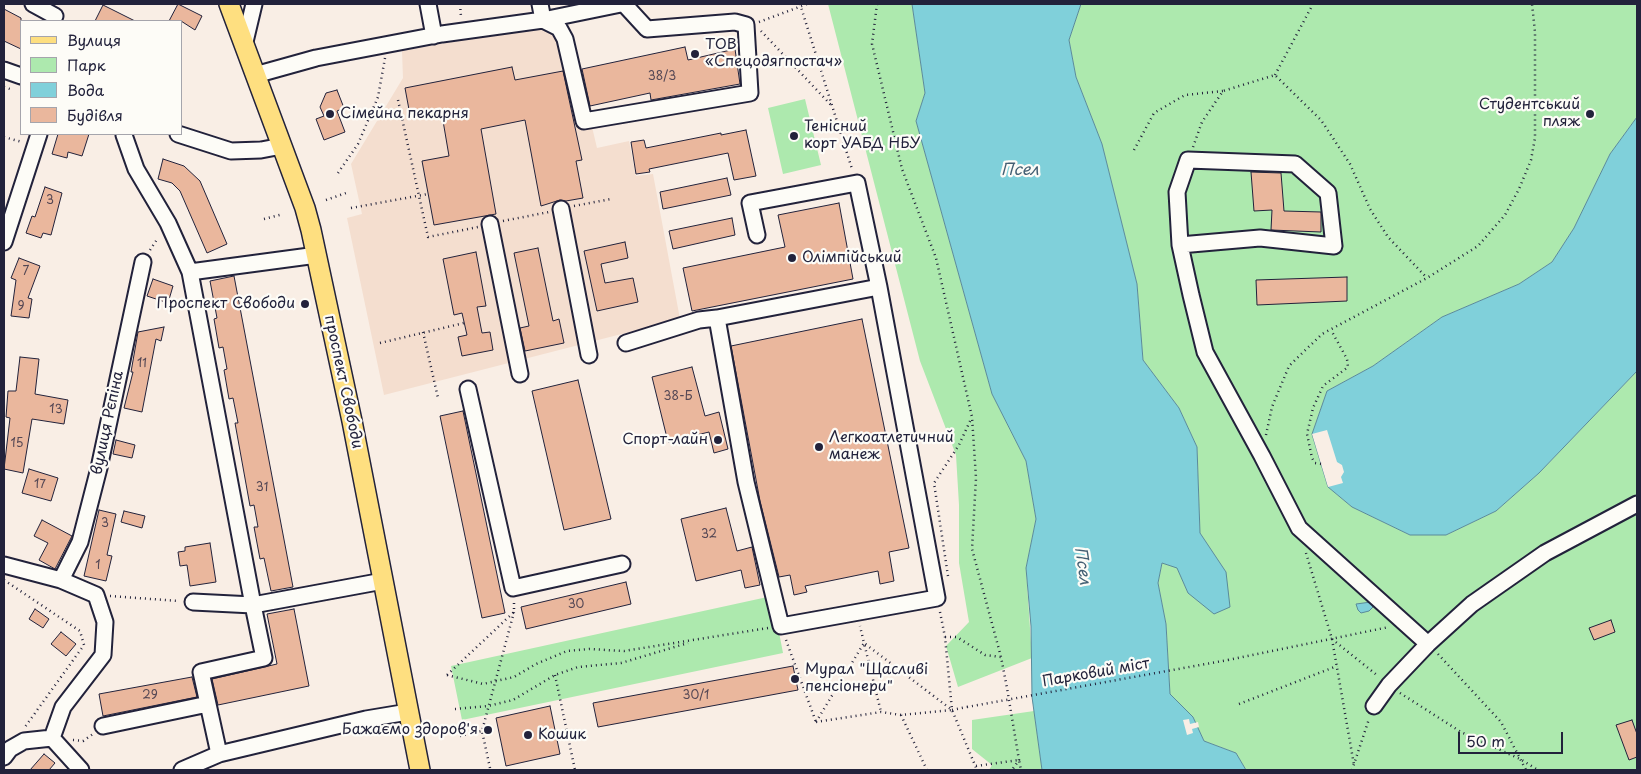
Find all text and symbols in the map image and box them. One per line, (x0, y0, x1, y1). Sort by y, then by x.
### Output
legend (20, 20, 182, 135)
text: Вулиця (67, 28, 121, 51)
place label: ТОВ «Спецодягпостач» (705, 36, 842, 71)
marker: ТОВ «Спецодягпостач» (689, 48, 701, 60)
text: Парк (67, 53, 106, 76)
house number: 38/3 (648, 70, 676, 84)
text: Вода (67, 78, 104, 101)
place label: Студентський пляж (1479, 96, 1580, 131)
text: Будівля (67, 103, 123, 126)
place label: Сімейна пекарня (340, 105, 469, 123)
marker: Сімейна пекарня (324, 108, 336, 120)
marker: Студентський пляж (1584, 108, 1596, 120)
place label: Тенісний корт УАБД НБУ (804, 118, 920, 153)
marker: Тенісний корт УАБД НБУ (788, 130, 800, 142)
water label: Псел (1001, 161, 1039, 181)
house number: 3 (46, 194, 54, 208)
place label: Олімпійський (802, 249, 902, 267)
marker: Олімпійський (786, 252, 798, 264)
house number: 7 (23, 265, 29, 279)
place label: Проспект Свободи (157, 295, 295, 313)
marker: Проспект Свободи (299, 298, 311, 310)
house number: 9 (17, 300, 25, 314)
street label: проспект Свободи (320, 314, 366, 450)
house number: 11 (137, 357, 147, 371)
street label: вулиця Рєпіна (88, 369, 128, 477)
house number: 38-Б (663, 390, 693, 404)
house number: 13 (49, 403, 63, 417)
place label: Легкоатлетичний манеж (829, 429, 954, 464)
place label: Спорт-лайн (622, 431, 708, 449)
marker: Спорт-лайн (712, 434, 724, 446)
house number: 15 (10, 437, 24, 451)
marker: Легкоатлетичний манеж (813, 441, 825, 453)
house number: 17 (34, 478, 46, 492)
house number: 31 (256, 481, 268, 495)
house number: 3 (101, 517, 109, 531)
house number: 32 (701, 528, 717, 542)
water label: Псел (1070, 546, 1094, 586)
house number: 1 (95, 559, 101, 573)
house number: 30 (568, 598, 584, 612)
street label: Парковий міст (1041, 655, 1151, 691)
place label: Мурал "Щасливі пенсіонери" (805, 661, 928, 696)
marker: Мурал "Щасливі пенсіонери" (789, 673, 801, 685)
house number: 29 (142, 689, 158, 703)
house number: 30/1 (683, 689, 709, 703)
place label: Бажаємо здоров'я (342, 721, 478, 739)
scale bar (1461, 722, 1566, 754)
marker: Бажаємо здоров'я (482, 724, 494, 736)
place label: Кошик (538, 726, 586, 744)
marker: Кошик (522, 729, 534, 741)
text: 50 m (1466, 729, 1505, 752)

